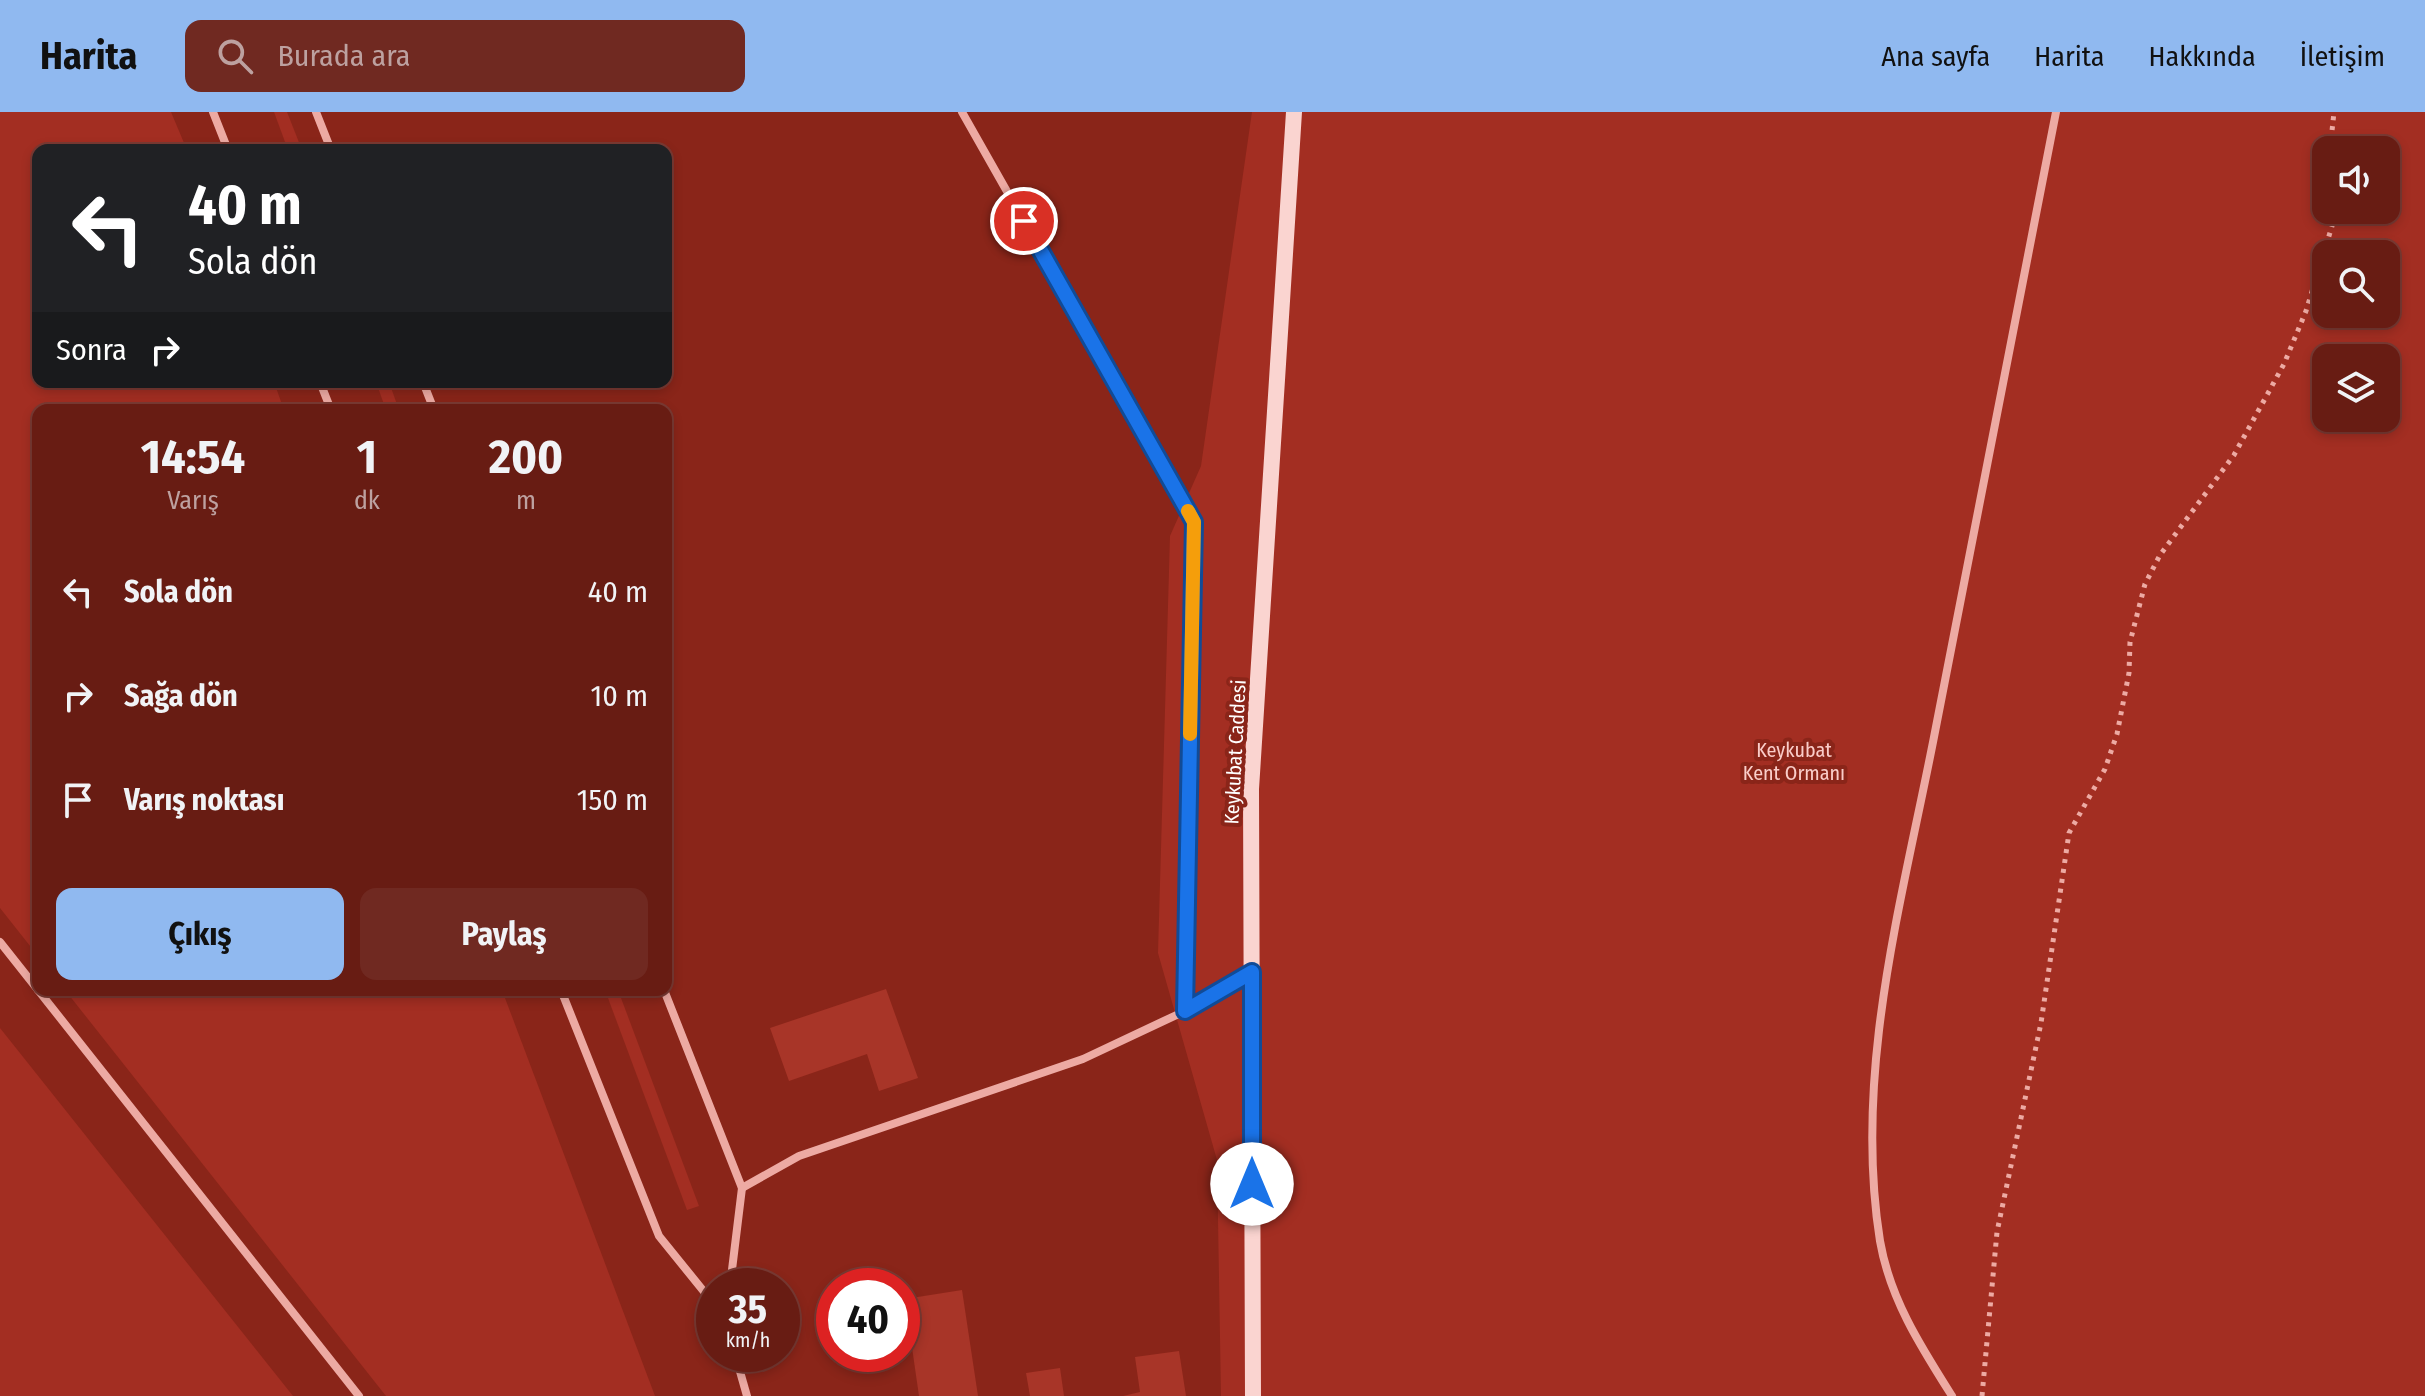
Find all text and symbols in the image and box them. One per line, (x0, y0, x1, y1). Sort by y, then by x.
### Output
search box (185, 20, 745, 92)
text: Harita (40, 33, 137, 79)
icon: search (213, 34, 257, 78)
text: Burada ara (277, 38, 411, 74)
text: Ana sayfa (1881, 40, 1990, 73)
text: Harita (2034, 40, 2104, 73)
text: Hakkında (2148, 40, 2256, 73)
text: İletişim (2300, 40, 2385, 73)
map controls (2312, 136, 2400, 432)
button: sound (2312, 136, 2400, 224)
text: 40 m (188, 172, 302, 239)
icon: left (56, 176, 160, 280)
pin (990, 187, 1058, 255)
icon: arrive (1002, 199, 1046, 243)
text: Sola dön (188, 240, 317, 284)
button: search (2312, 240, 2400, 328)
icon: right (143, 328, 187, 372)
text: Sonra (56, 332, 127, 368)
button: layers (2312, 344, 2400, 432)
text: 14:54 (141, 428, 245, 486)
text: 1 (357, 428, 377, 486)
text: 200 (489, 428, 563, 486)
text: Varış (167, 485, 219, 516)
text: dk (354, 485, 380, 516)
text: m (516, 485, 536, 516)
icon: left (56, 570, 100, 614)
text: Sola dön (124, 574, 233, 610)
text: 40 m (588, 574, 648, 610)
icon: right (56, 674, 100, 718)
text: Sağa dön (124, 678, 238, 714)
text: 10 m (591, 678, 648, 714)
street label: Keykubat Caddesi (1219, 679, 1251, 825)
park label: Keykubat Kent Ormanı (1743, 738, 1845, 785)
icon: arrive (56, 778, 100, 822)
text: Varış noktası (124, 782, 285, 818)
text: 150 m (577, 782, 648, 818)
button: Çıkış (56, 888, 344, 980)
button: Paylaş (360, 888, 648, 980)
position arrow (1210, 1142, 1294, 1226)
speed limit sign: 40 (816, 1268, 920, 1372)
text: 35 (729, 1286, 767, 1334)
text: km/h (726, 1328, 770, 1352)

